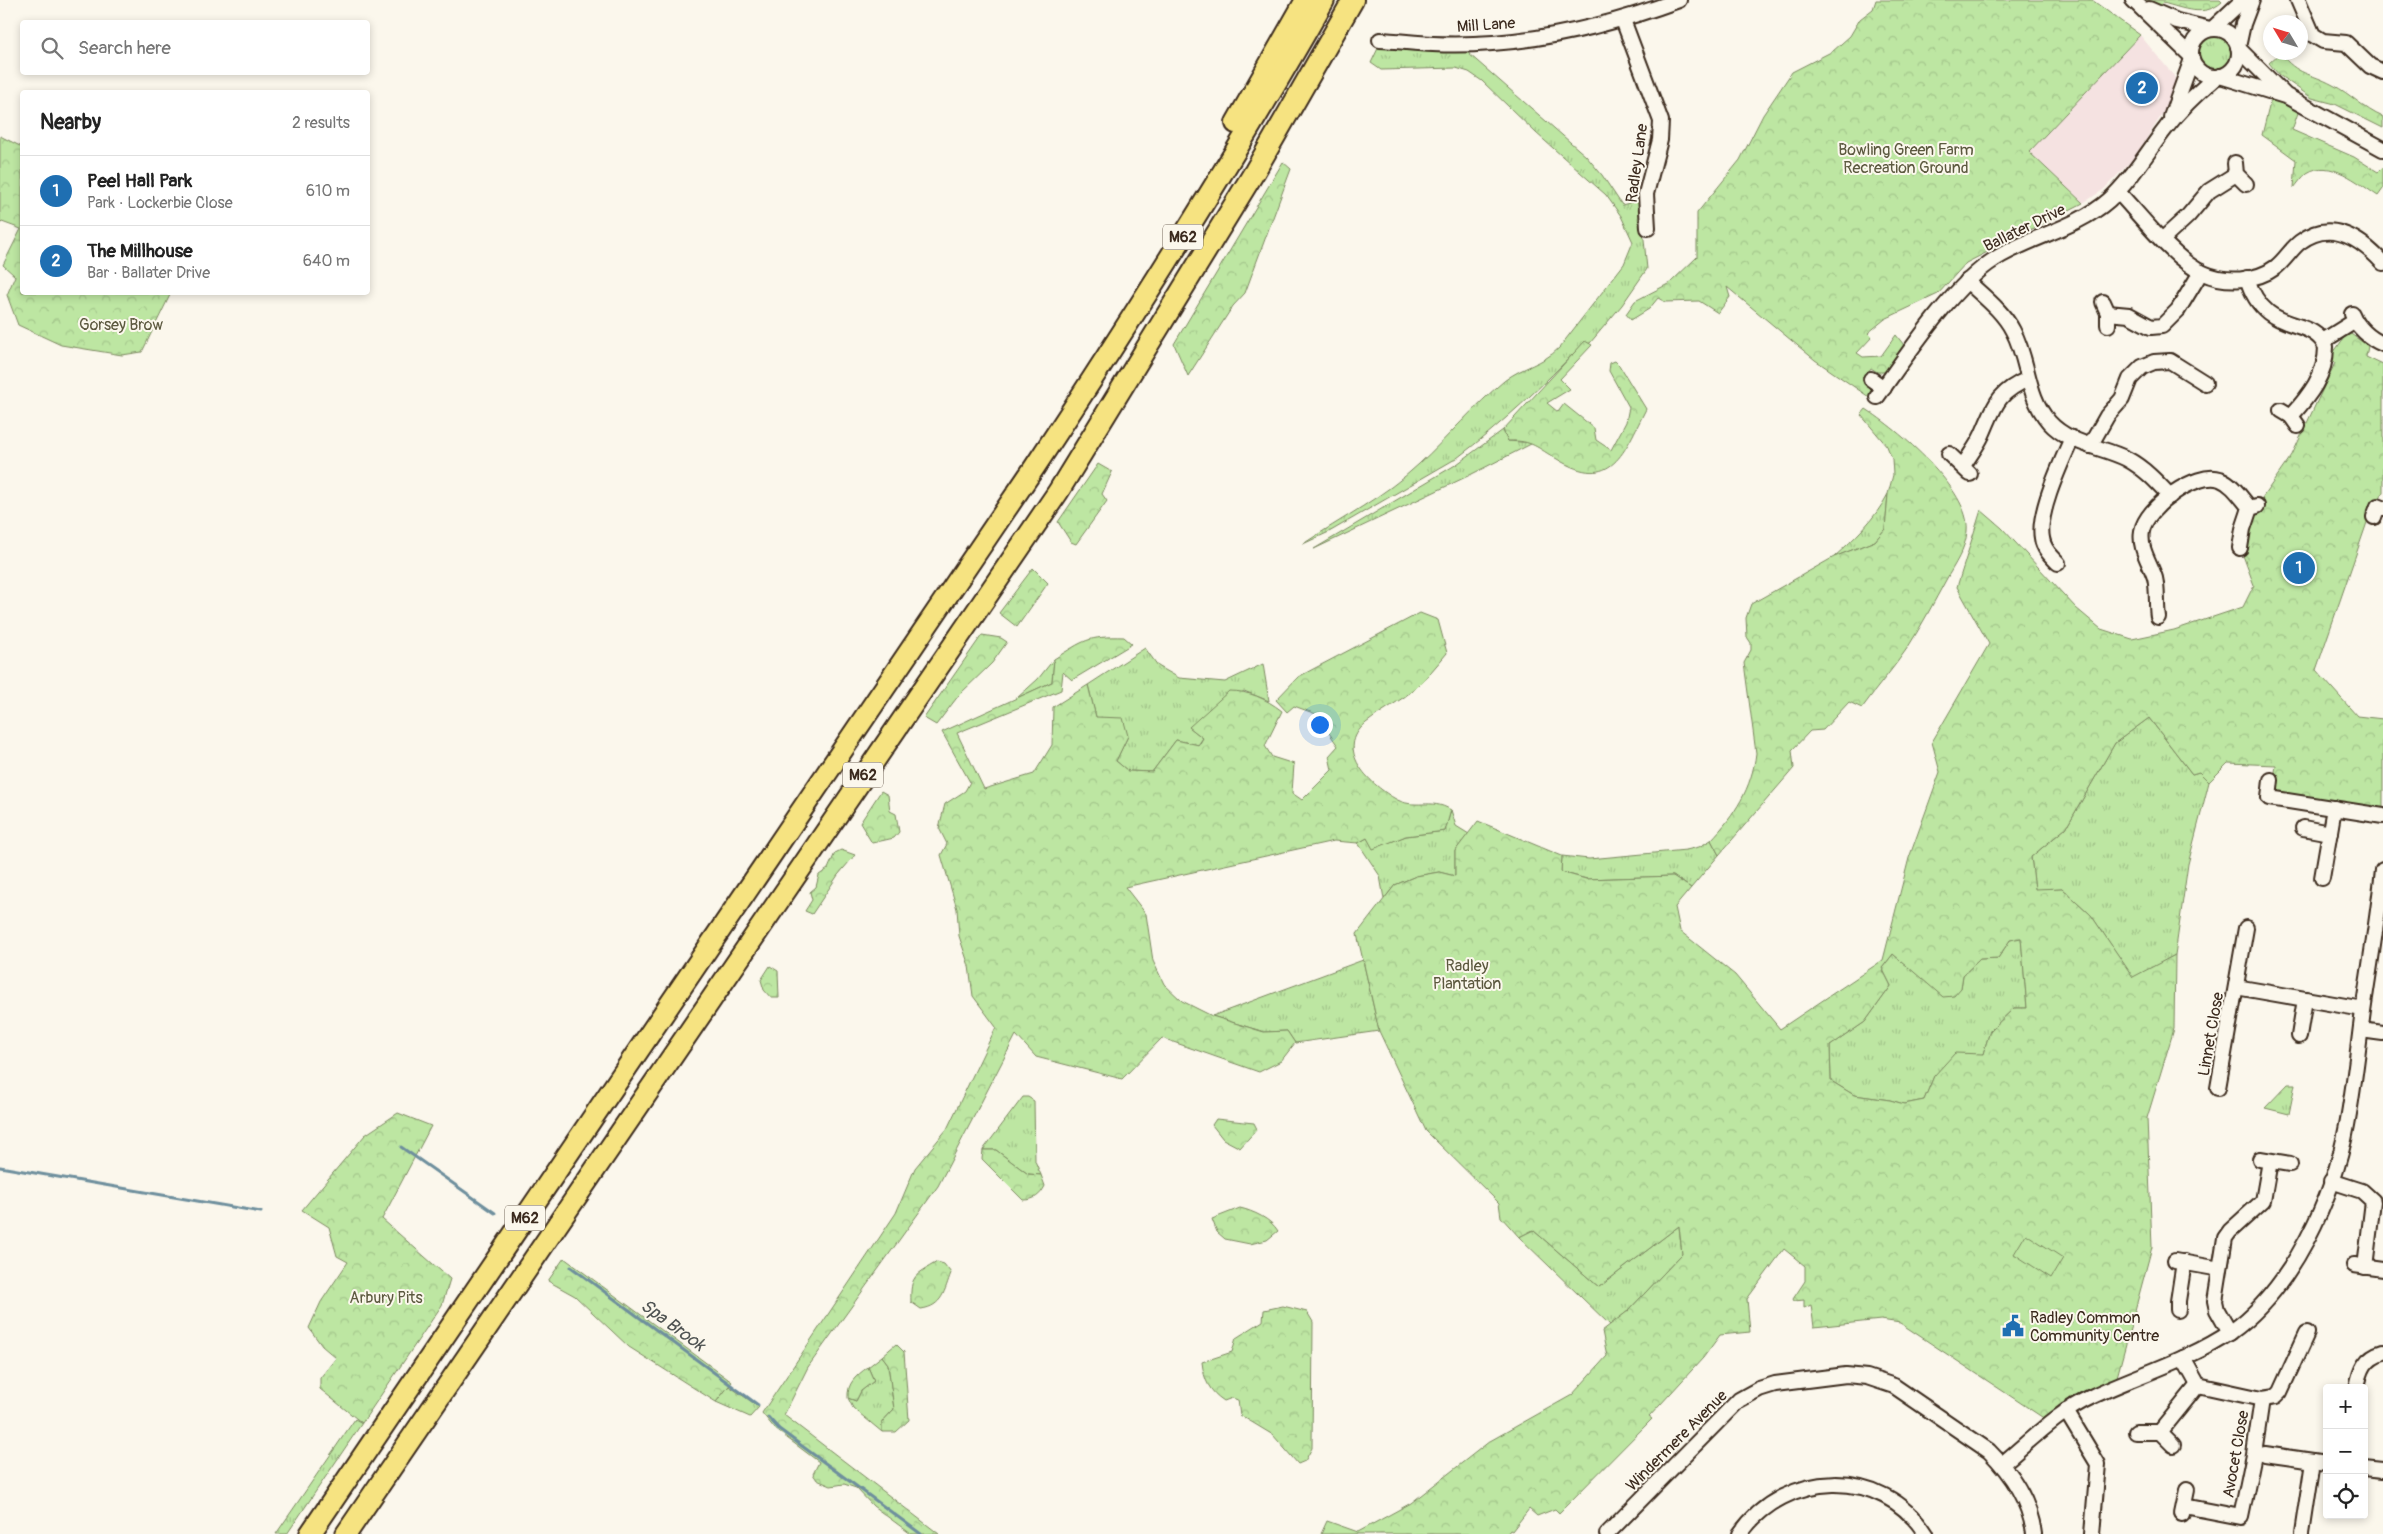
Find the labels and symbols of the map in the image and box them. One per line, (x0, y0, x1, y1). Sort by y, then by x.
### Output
street label: Mill Lane (1456, 13, 1516, 37)
north arrow (2263, 15, 2308, 60)
pin: 2 (2126, 69, 2158, 107)
street label: Radley Lane (1622, 122, 1652, 204)
park label: Bowling Green Farm Recreation Ground (1838, 140, 1974, 178)
street label: Ballater Drive (1980, 199, 2069, 256)
road number: M62 (1163, 224, 1203, 250)
park label: Gorsey Brow (79, 315, 163, 335)
pin: 1 (2283, 549, 2315, 587)
your location (1307, 712, 1333, 738)
road number: M62 (843, 762, 883, 788)
park label: Radley Plantation (1433, 956, 1501, 994)
street label: Linnet Close (2194, 991, 2228, 1078)
road number: M62 (505, 1206, 545, 1230)
park label: Arbury Pits (349, 1288, 423, 1308)
water label: Spa Brook (636, 1294, 711, 1357)
place label: Radley Common Community Centre (2030, 1308, 2159, 1346)
public building icon: Radley Common Community Centre (2000, 1313, 2026, 1339)
street label: Windermere Avenue (1622, 1386, 1732, 1496)
street label: Avocet Close (2218, 1409, 2254, 1499)

